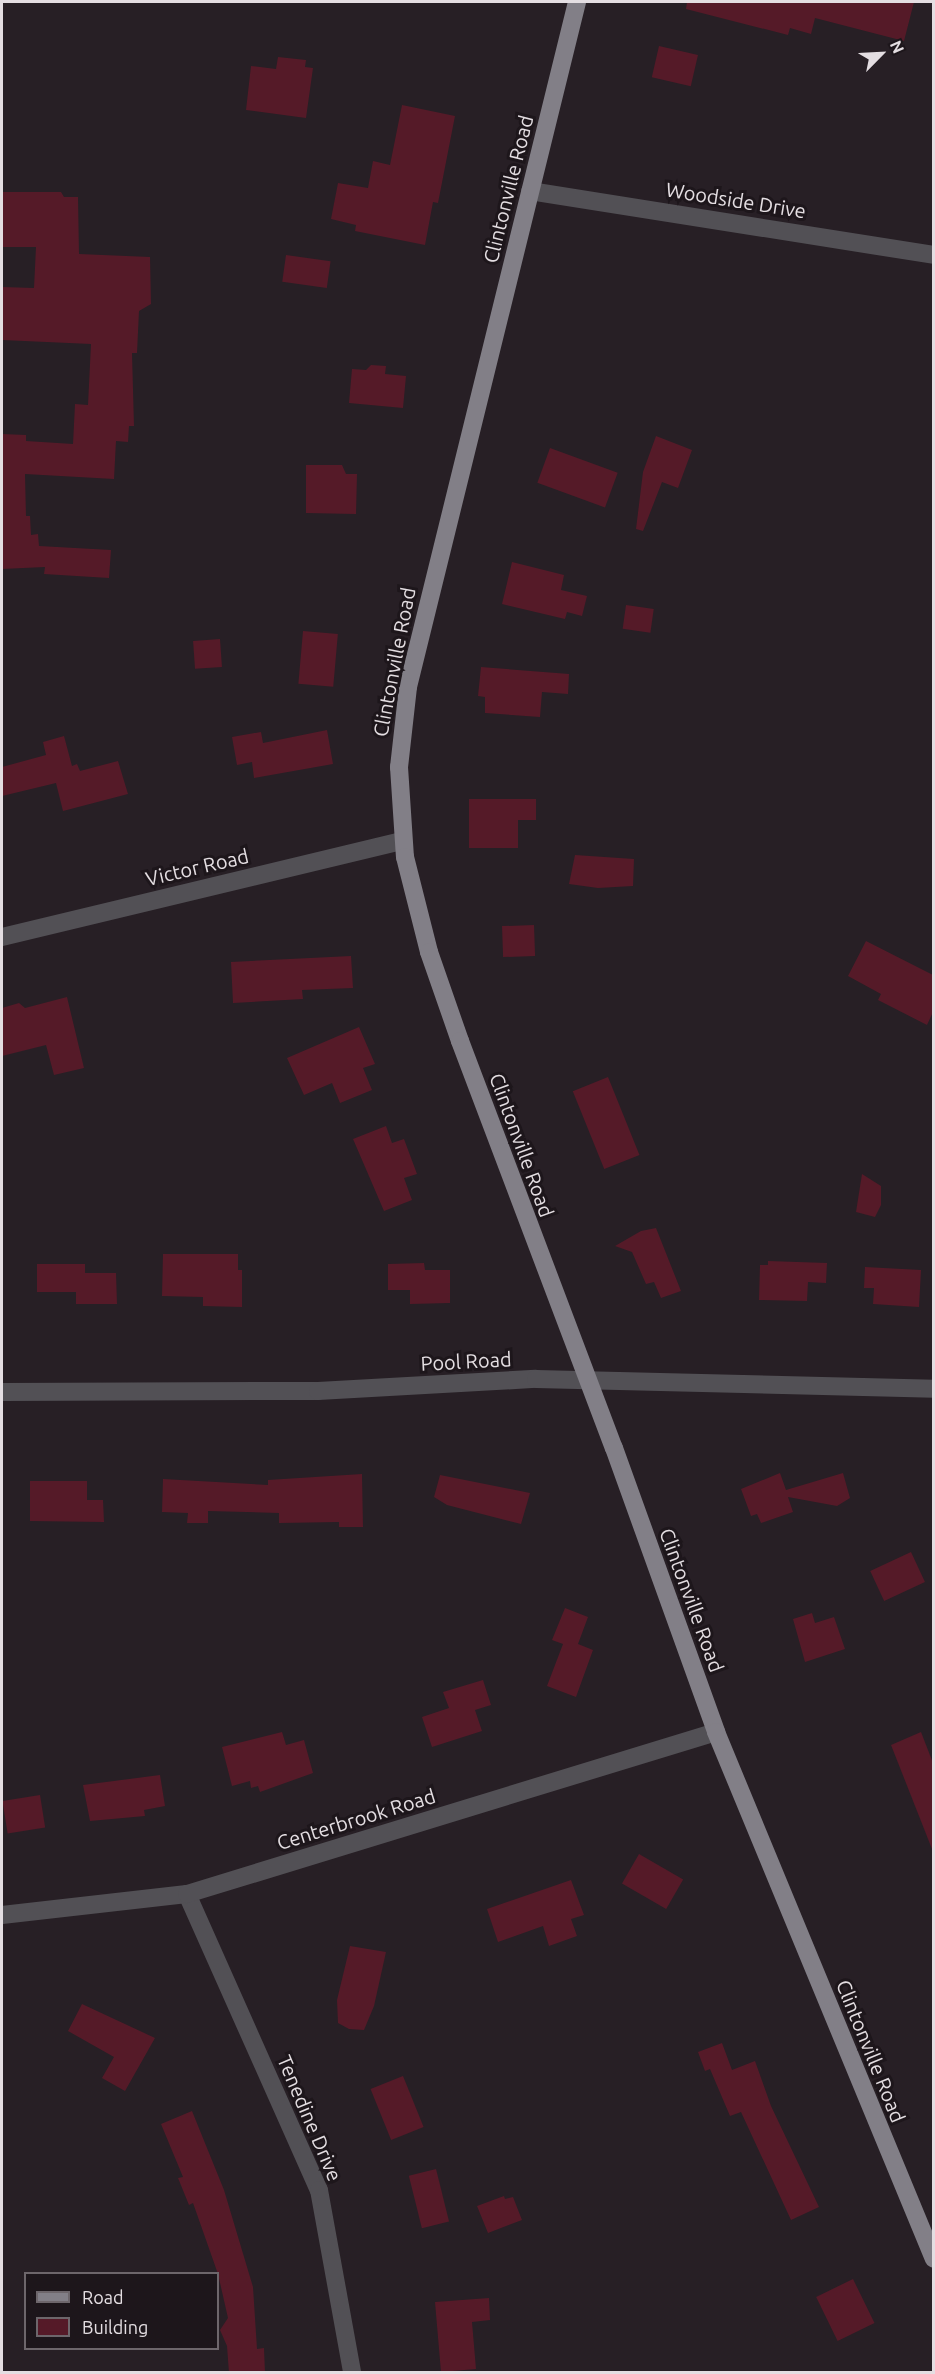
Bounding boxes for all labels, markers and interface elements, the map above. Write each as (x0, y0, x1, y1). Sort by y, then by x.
north arrow (851, 24, 911, 84)
text: N (887, 38, 908, 56)
street label: Clintonville Road (478, 113, 538, 265)
street label: Woodside Drive (664, 177, 808, 223)
street label: Clintonville Road (368, 585, 420, 739)
street label: Victor Road (143, 843, 251, 891)
street label: Clintonville Road (485, 1070, 559, 1220)
street label: Pool Road (420, 1347, 512, 1375)
street label: Clintonville Road (655, 1525, 729, 1675)
street label: Centerbrook Road (274, 1783, 438, 1855)
street label: Clintonville Road (831, 1976, 911, 2126)
street label: Tenedine Drive (273, 2051, 347, 2185)
legend (24, 2272, 219, 2350)
text: Road (82, 2287, 124, 2307)
text: Building (82, 2317, 148, 2337)

